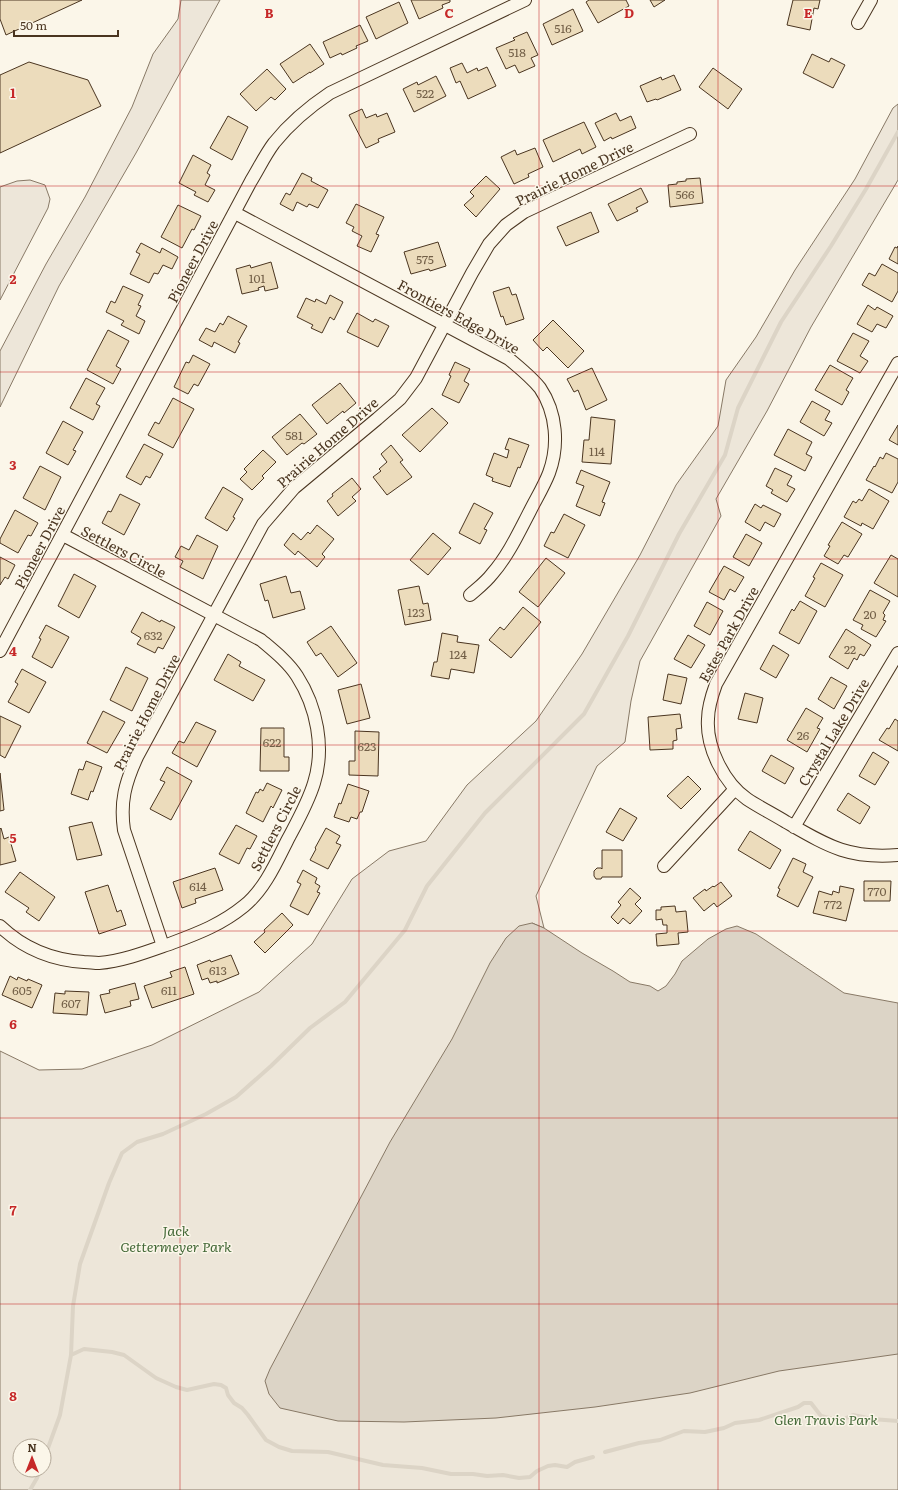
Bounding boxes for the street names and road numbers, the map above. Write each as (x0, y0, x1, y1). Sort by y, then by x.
street label: Prairie Home Drive (512, 136, 636, 210)
street label: Pioneer Drive (162, 216, 222, 306)
street label: Frontiers Edge Drive (394, 274, 524, 358)
street label: Prairie Home Drive (272, 392, 382, 492)
street label: Pioneer Drive (9, 502, 69, 592)
street label: Settlers Circle (78, 520, 170, 582)
street label: Estes Park Drive (693, 582, 763, 686)
street label: Prairie Home Drive (108, 650, 184, 774)
street label: Crystal Lake Drive (793, 674, 873, 790)
street label: Settlers Circle (245, 782, 305, 874)

